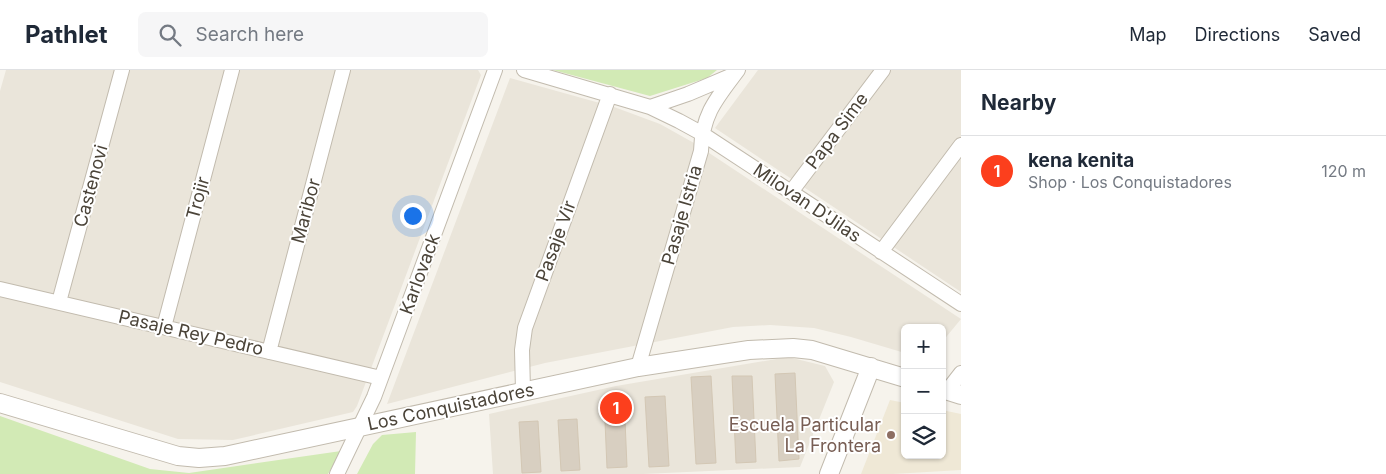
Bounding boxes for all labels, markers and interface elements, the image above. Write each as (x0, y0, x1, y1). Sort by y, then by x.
search box (138, 12, 488, 57)
text: Pathlet (25, 20, 108, 49)
icon: search (156, 21, 184, 49)
text: Search here (196, 23, 304, 46)
text: Map (1129, 24, 1167, 45)
text: Directions (1195, 24, 1280, 45)
text: Saved (1308, 24, 1361, 45)
street label: Papa Sime (801, 88, 872, 173)
text: Nearby (981, 90, 1056, 115)
street label: Castenovi (69, 142, 112, 229)
text: kena kenita (1028, 149, 1134, 172)
street label: Milovan D'Jilas (749, 159, 865, 246)
text: 1 (994, 161, 1000, 181)
text: 120 m (1321, 161, 1366, 181)
street label: Pasaje Istria (657, 163, 706, 267)
text: Shop · Los Conquistadores (1028, 172, 1232, 192)
street label: Trojir (182, 174, 213, 222)
street label: Maribor (287, 176, 324, 246)
street label: Pasaje Vir (531, 197, 580, 284)
your location (400, 203, 426, 229)
street label: Karlovack (395, 230, 444, 317)
street label: Pasaje Rey Pedro (117, 306, 266, 359)
map controls (901, 324, 946, 459)
button: + (901, 324, 946, 369)
button: − (901, 369, 946, 414)
street label: Los Conquistadores (366, 379, 536, 434)
pin: 1 (600, 389, 632, 427)
place label: Escuela Particular La Frontera (729, 414, 881, 456)
button: layers (901, 414, 946, 459)
marker: Escuela Particular La Frontera (885, 429, 897, 441)

